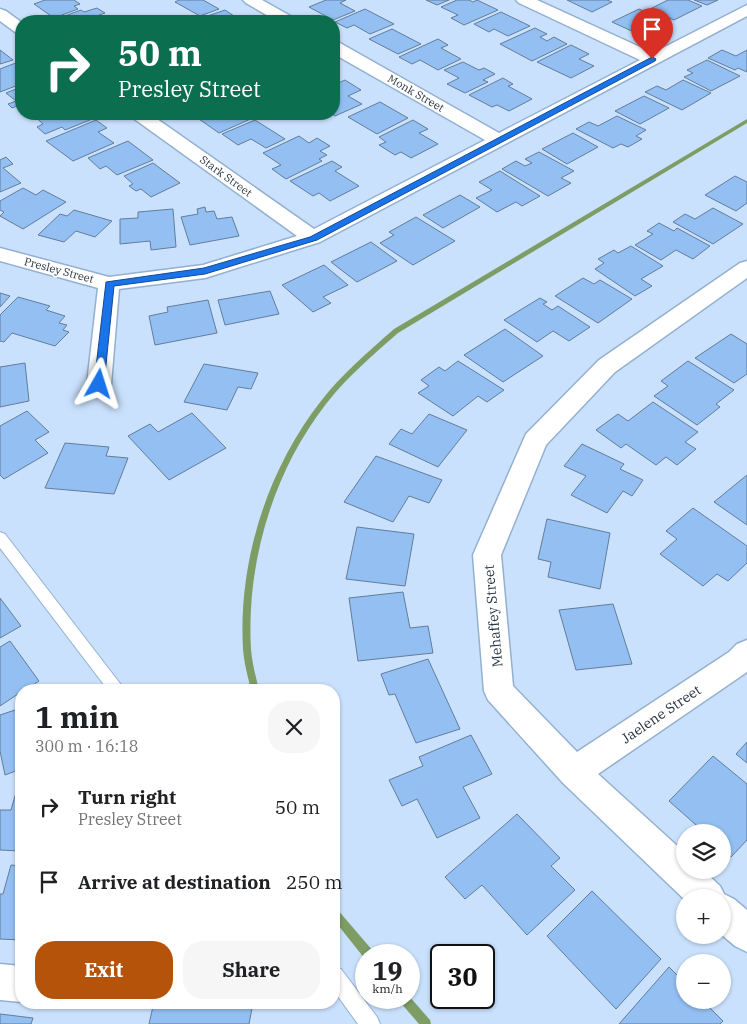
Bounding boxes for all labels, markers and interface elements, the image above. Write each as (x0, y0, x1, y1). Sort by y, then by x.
pin (631, 8, 673, 59)
icon: arrive (638, 15, 666, 43)
text: 50 m (118, 30, 202, 76)
icon: right (35, 35, 100, 100)
street label: Monk Street (385, 71, 447, 115)
text: Presley Street (118, 74, 261, 103)
street label: Stark Street (197, 152, 255, 200)
street label: Presley Street (23, 254, 95, 286)
position arrow (72, 357, 124, 409)
street label: Mehaffey Street (480, 564, 506, 668)
street label: Jaelene Street (618, 681, 704, 747)
text: 1 min (35, 697, 119, 736)
button: close (268, 701, 320, 753)
text: 300 m · 16:18 (35, 736, 138, 756)
text: Turn right (78, 785, 176, 809)
icon: right (35, 793, 63, 821)
text: 50 m (275, 795, 320, 819)
text: Presley Street (78, 809, 182, 829)
map controls (676, 824, 731, 1009)
button: layers (676, 824, 731, 879)
icon: arrive (35, 868, 63, 896)
text: Arrive at destination (78, 870, 271, 894)
text: 250 m (286, 870, 343, 894)
button: + (676, 889, 731, 944)
button: Exit (35, 941, 173, 999)
button: Share (183, 941, 320, 999)
speed limit sign: 30 (430, 944, 495, 1009)
text: 19 (372, 954, 403, 987)
button: − (676, 954, 731, 1009)
text: km/h (372, 981, 403, 996)

